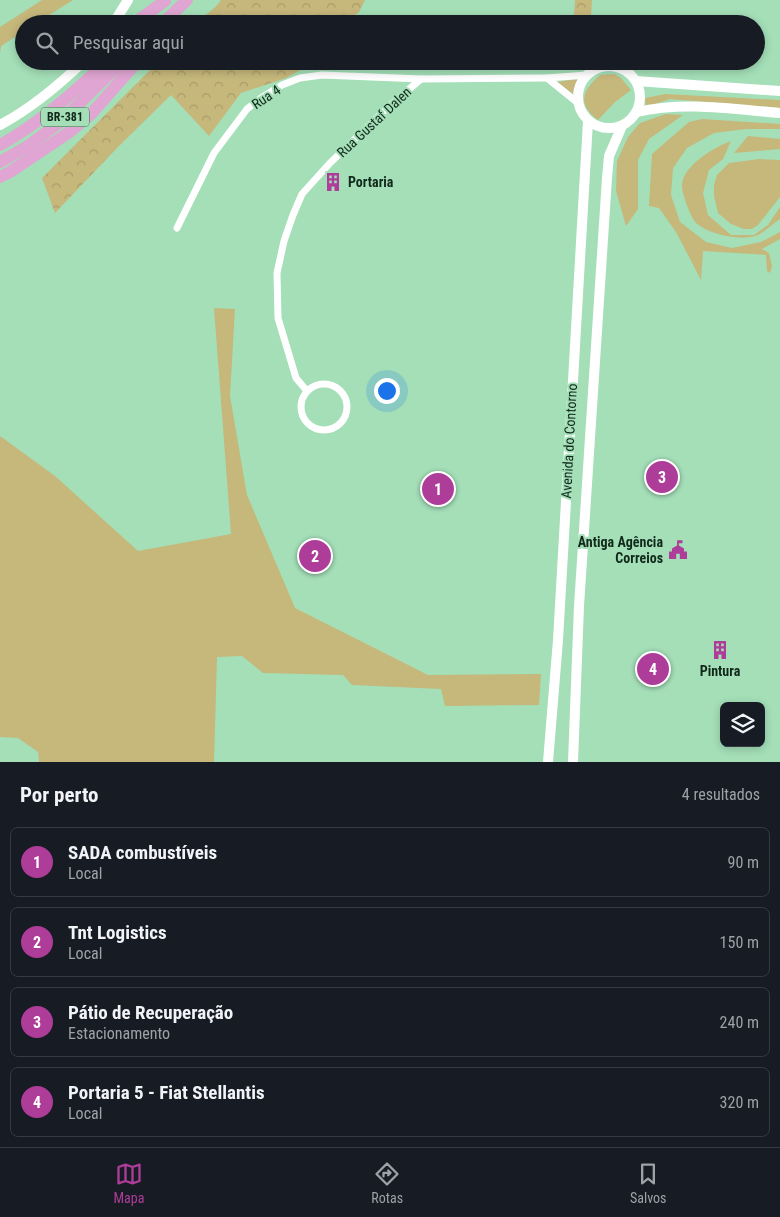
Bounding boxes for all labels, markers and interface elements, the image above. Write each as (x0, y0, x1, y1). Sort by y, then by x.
search box (15, 15, 765, 70)
icon: search (33, 29, 61, 57)
text: Pesquisar aqui (73, 31, 184, 54)
street label: Rua 4 (249, 82, 283, 112)
street label: Rua Gustaf Dalen (334, 84, 414, 160)
road number: BR-381 (41, 108, 89, 126)
building icon: Portaria (322, 171, 344, 193)
place label: Portaria (348, 174, 394, 190)
your location (374, 378, 400, 404)
street label: Avenida do Contorno (558, 383, 580, 499)
pin: 3 (646, 458, 678, 496)
pin: 1 (422, 470, 454, 508)
place label: Antiga Agência Correios (578, 534, 663, 566)
pin: 2 (299, 537, 331, 575)
public building icon: Antiga Agência Correios (667, 539, 689, 561)
building icon: Pintura (709, 639, 731, 661)
pin: 4 (637, 650, 669, 688)
place label: Pintura (700, 663, 741, 679)
map controls (720, 702, 765, 747)
button: layers (720, 702, 765, 747)
text: Por perto (20, 783, 99, 807)
text: 4 resultados (682, 785, 760, 804)
text: SADA combustíveis (68, 841, 217, 864)
text: 1 (33, 853, 41, 872)
text: 90 m (727, 853, 759, 872)
text: Local (68, 864, 102, 883)
text: Tnt Logistics (68, 921, 167, 944)
text: 2 (33, 933, 41, 952)
text: 150 m (720, 933, 759, 952)
text: Local (68, 944, 102, 963)
text: Pátio de Recuperação (68, 1001, 233, 1024)
text: 3 (33, 1013, 41, 1032)
text: 240 m (720, 1013, 759, 1032)
text: Estacionamento (68, 1024, 170, 1043)
text: Portaria 5 - Fiat Stellantis (68, 1081, 265, 1104)
text: 4 (33, 1093, 41, 1112)
text: 320 m (720, 1093, 759, 1112)
text: Local (68, 1104, 102, 1123)
tab: Mapa (113, 1160, 144, 1206)
tab: Rotas (371, 1160, 403, 1206)
tab: Salvos (630, 1160, 667, 1206)

